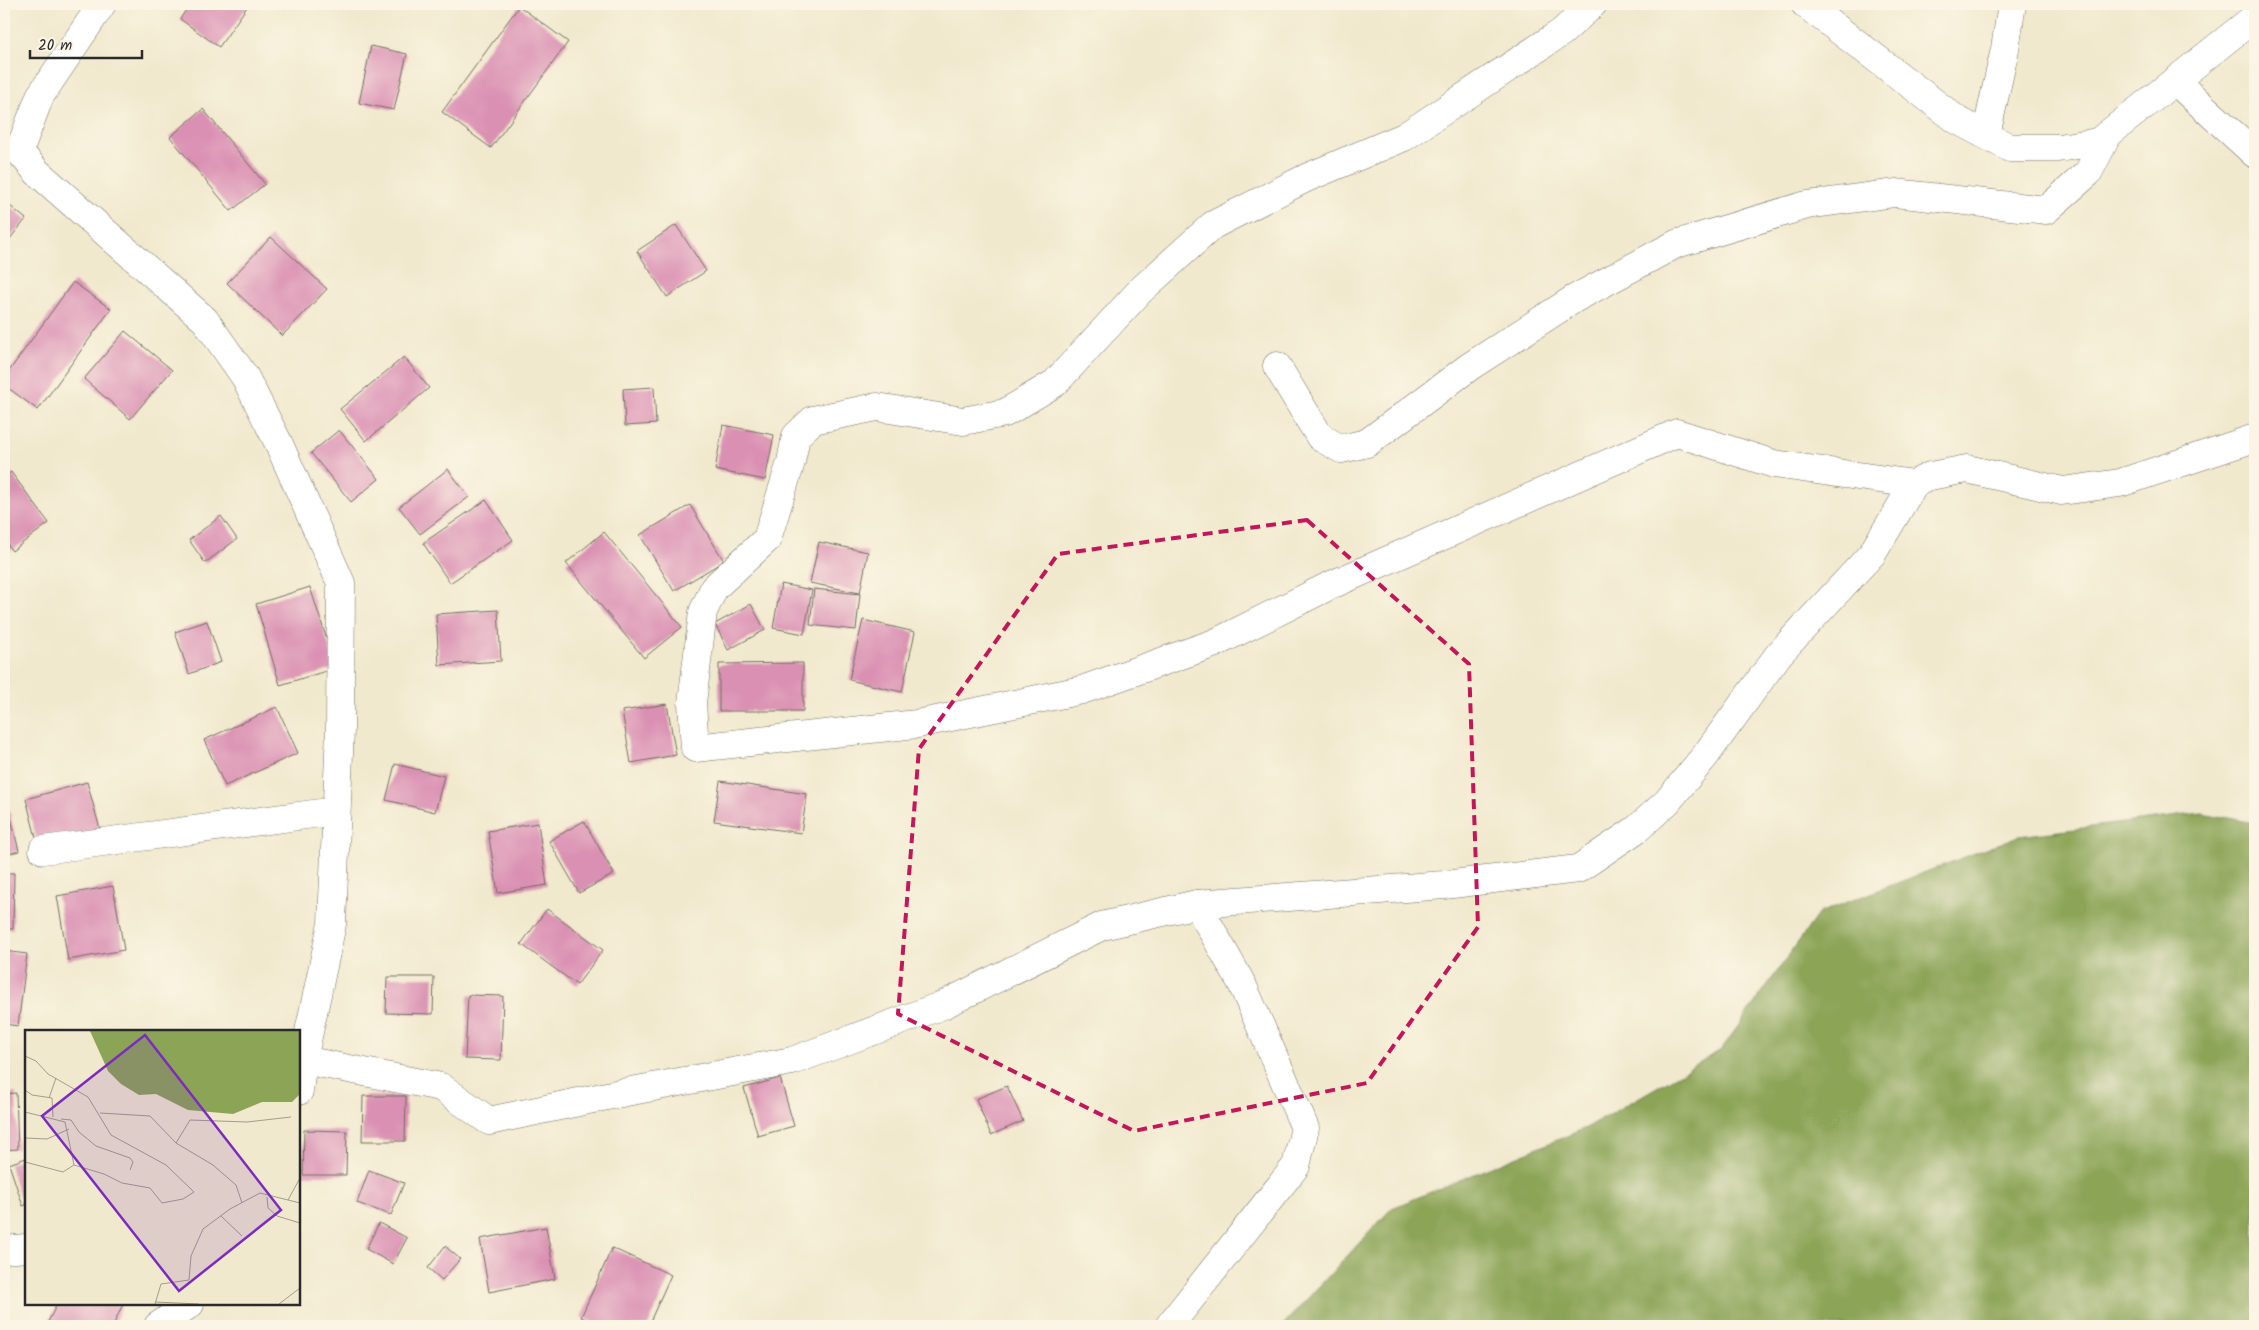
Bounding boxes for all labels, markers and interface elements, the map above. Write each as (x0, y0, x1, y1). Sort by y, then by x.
scale bar (30, 28, 142, 60)
text: 20 m (38, 34, 72, 58)
inset map (25, 1030, 300, 1305)

